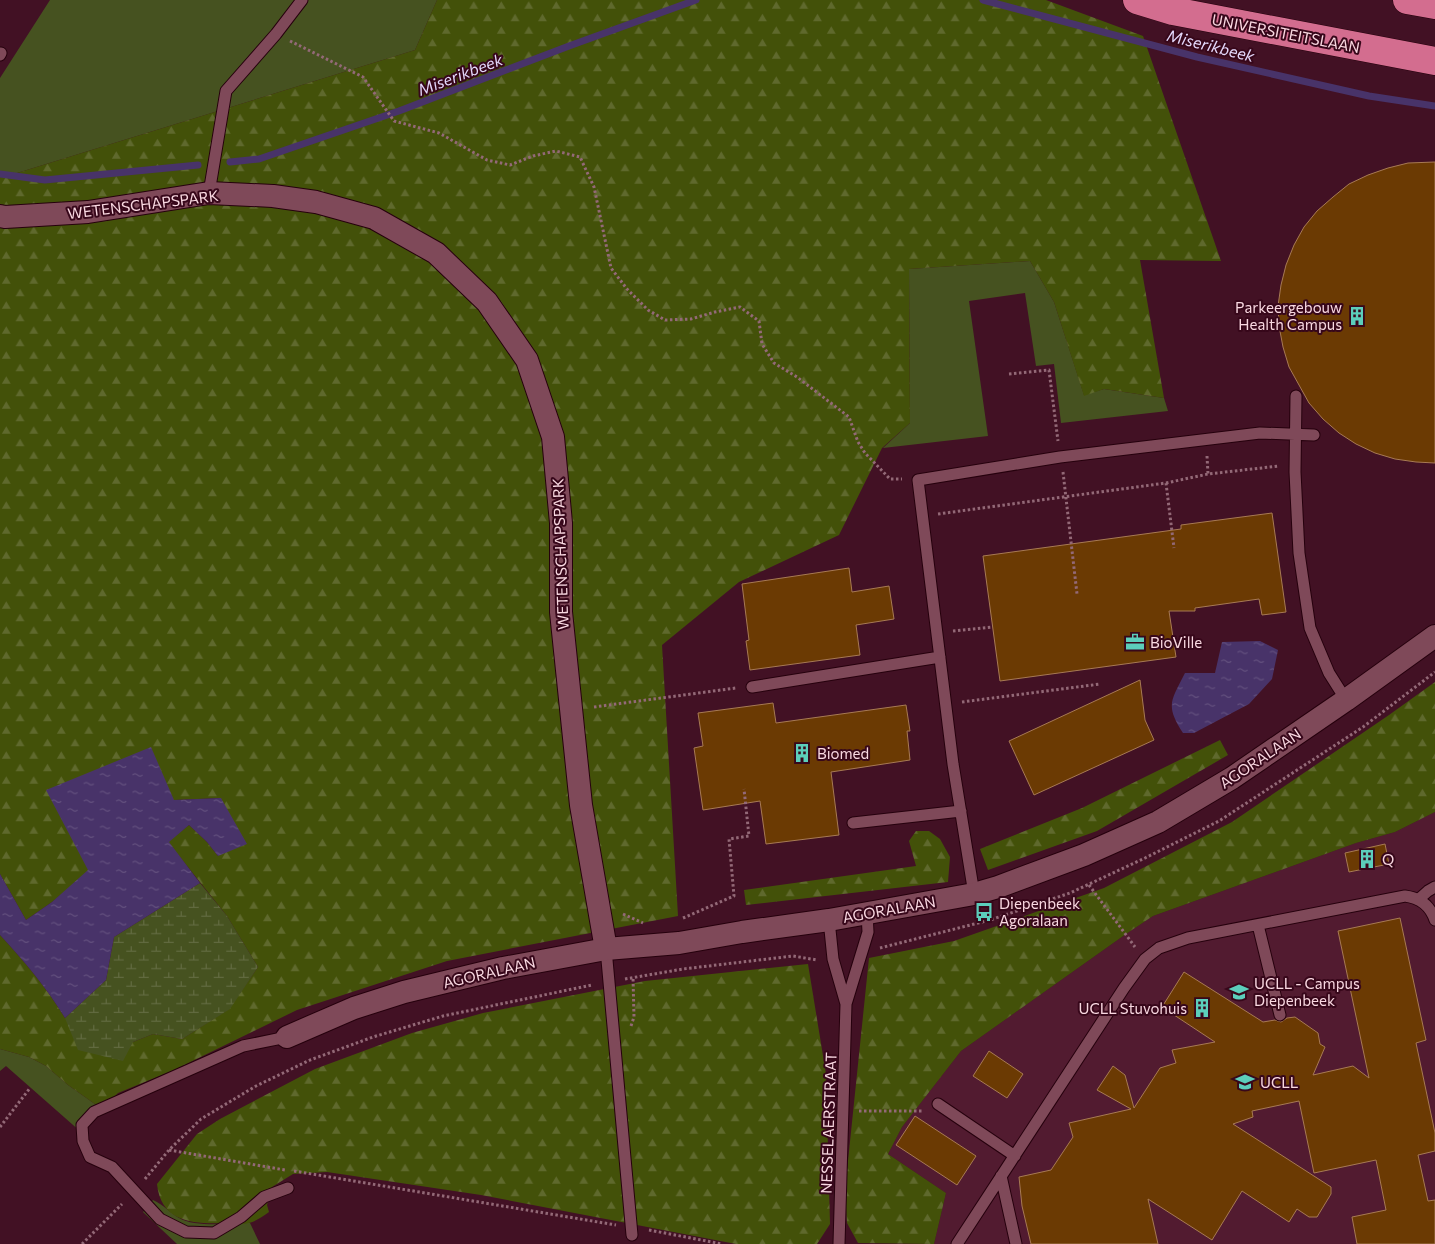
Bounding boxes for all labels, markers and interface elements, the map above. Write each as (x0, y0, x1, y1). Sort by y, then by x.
street label: UNIVERSITEITSLAAN (1210, 10, 1362, 56)
water label: Miserikbeek (1165, 25, 1257, 65)
water label: Miserikbeek (415, 49, 505, 99)
street label: WETENSCHAPSPARK (66, 186, 220, 222)
place label: Parkeergebouw Health Campus (1235, 298, 1342, 333)
building icon: Parkeergebouw Health Campus (1346, 305, 1368, 327)
street label: WETENSCHAPSPARK (548, 478, 572, 630)
office icon: BioVille (1124, 631, 1146, 653)
place label: BioVille (1150, 633, 1202, 651)
street label: AGORALAAN (1216, 724, 1304, 792)
building icon: Biomed (791, 742, 813, 764)
place label: Biomed (817, 744, 869, 762)
building icon: Q (1356, 848, 1378, 870)
place label: Q (1382, 850, 1394, 868)
street label: AGORALAAN (841, 892, 937, 926)
place label: Diepenbeek Agoralaan (999, 894, 1080, 929)
bus stop icon: Diepenbeek Agoralaan (973, 901, 995, 923)
street label: AGORALAAN (441, 953, 537, 991)
place label: UCLL - Campus Diepenbeek (1254, 974, 1360, 1009)
school or university icon: UCLL - Campus Diepenbeek (1228, 981, 1250, 1003)
building icon: UCLL Stuvohuis (1191, 997, 1213, 1019)
place label: UCLL Stuvohuis (1079, 999, 1187, 1017)
street label: NESSELAERSTRAAT (817, 1051, 839, 1194)
school or university icon: UCLL (1234, 1071, 1256, 1093)
place label: UCLL (1260, 1073, 1299, 1091)

